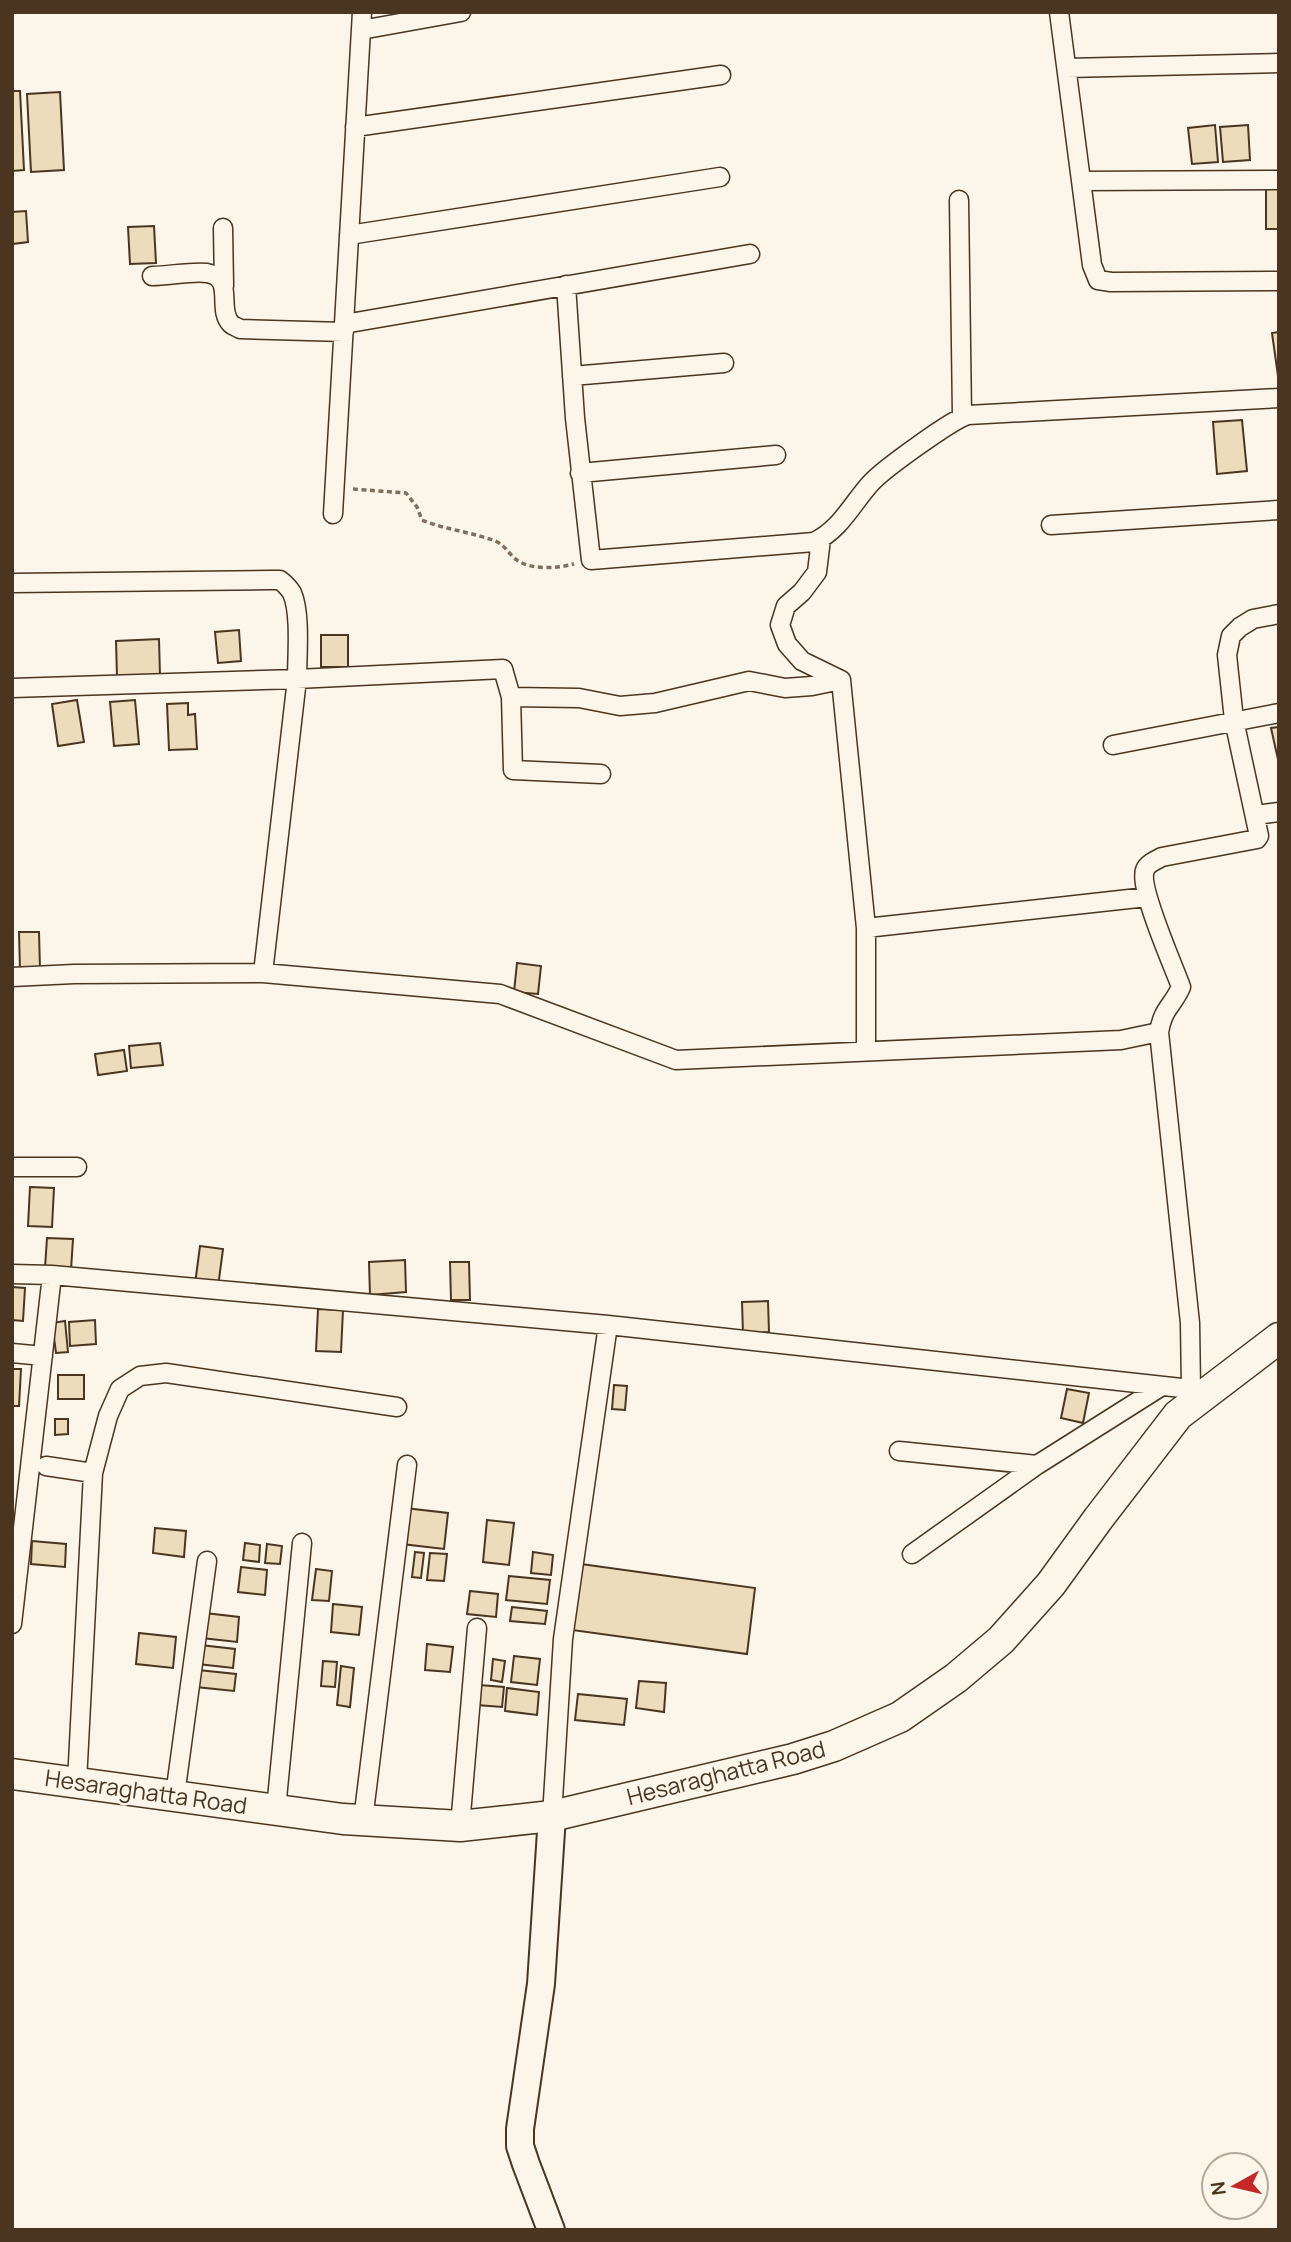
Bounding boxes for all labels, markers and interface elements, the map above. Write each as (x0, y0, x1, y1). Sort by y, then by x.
street label: Hesaraghatta Road (623, 1732, 828, 1812)
street label: Hesaraghatta Road (43, 1761, 249, 1821)
north arrow (1200, 2151, 1270, 2221)
text: N (1204, 2180, 1232, 2197)

